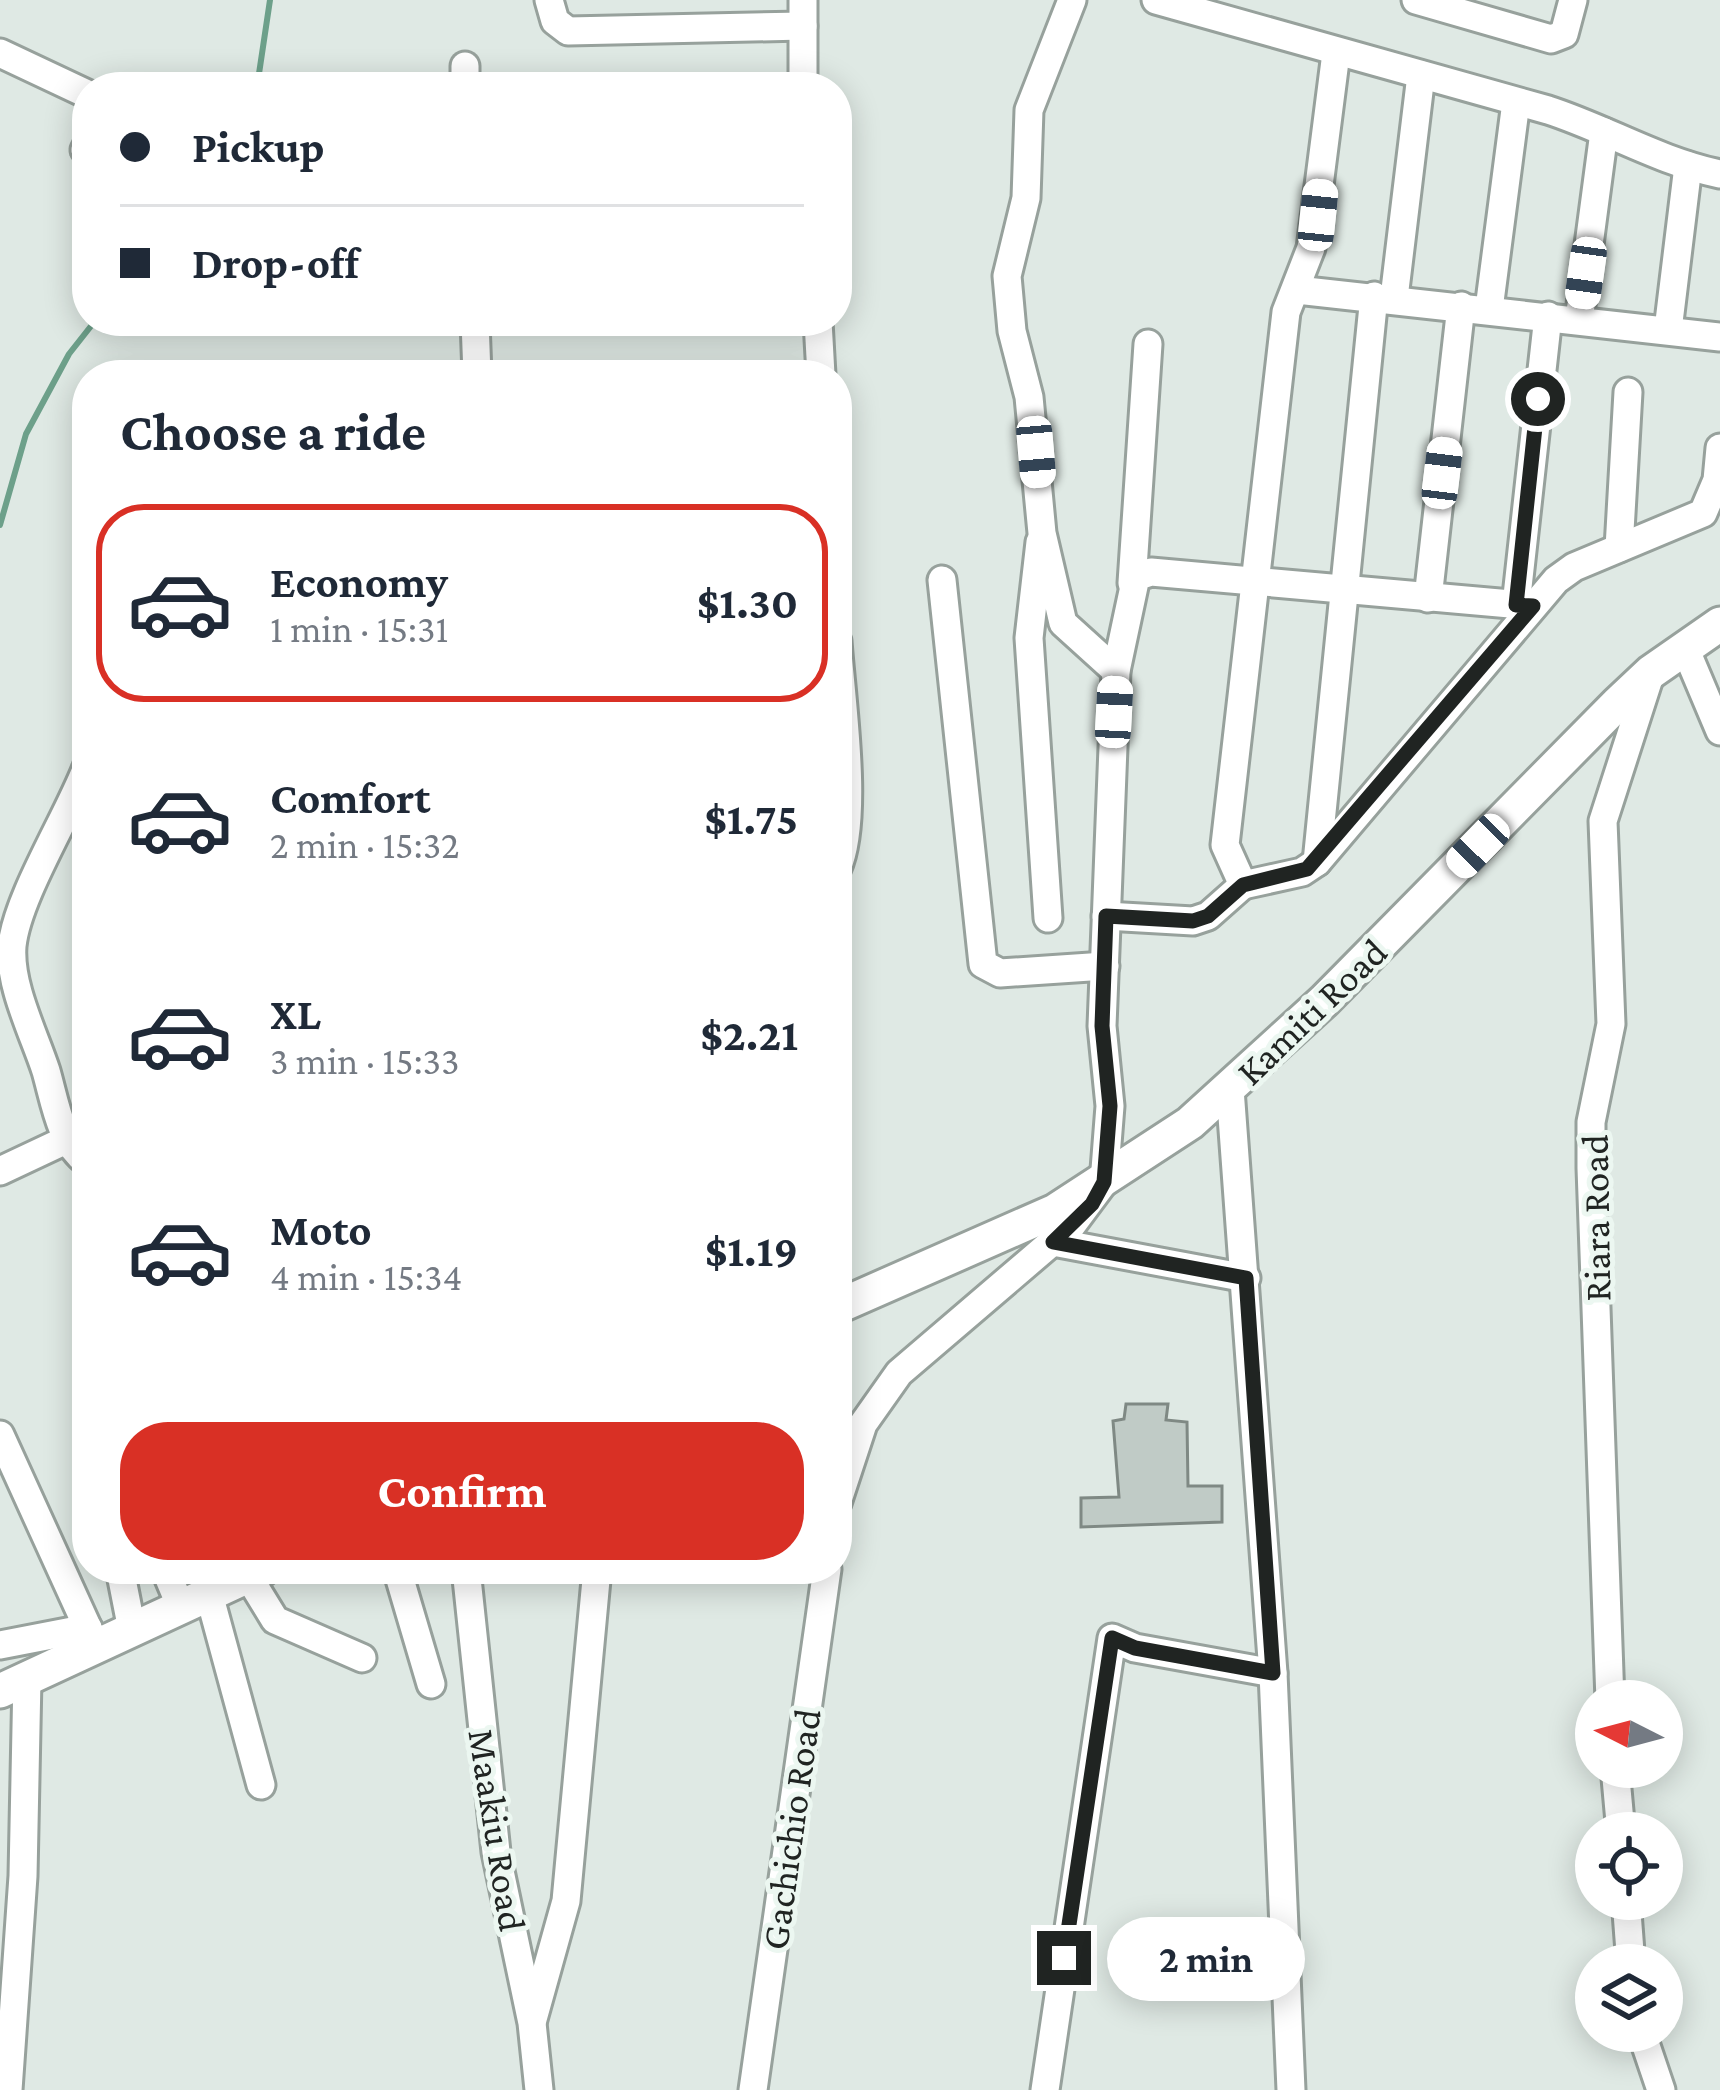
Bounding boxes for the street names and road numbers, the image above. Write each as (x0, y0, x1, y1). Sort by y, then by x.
street label: Kamiti Road (1228, 930, 1395, 1093)
street label: Riara Road (1573, 1134, 1618, 1302)
street label: Gachichio Road (752, 1706, 829, 1952)
street label: Maakiu Road (460, 1726, 535, 1934)

